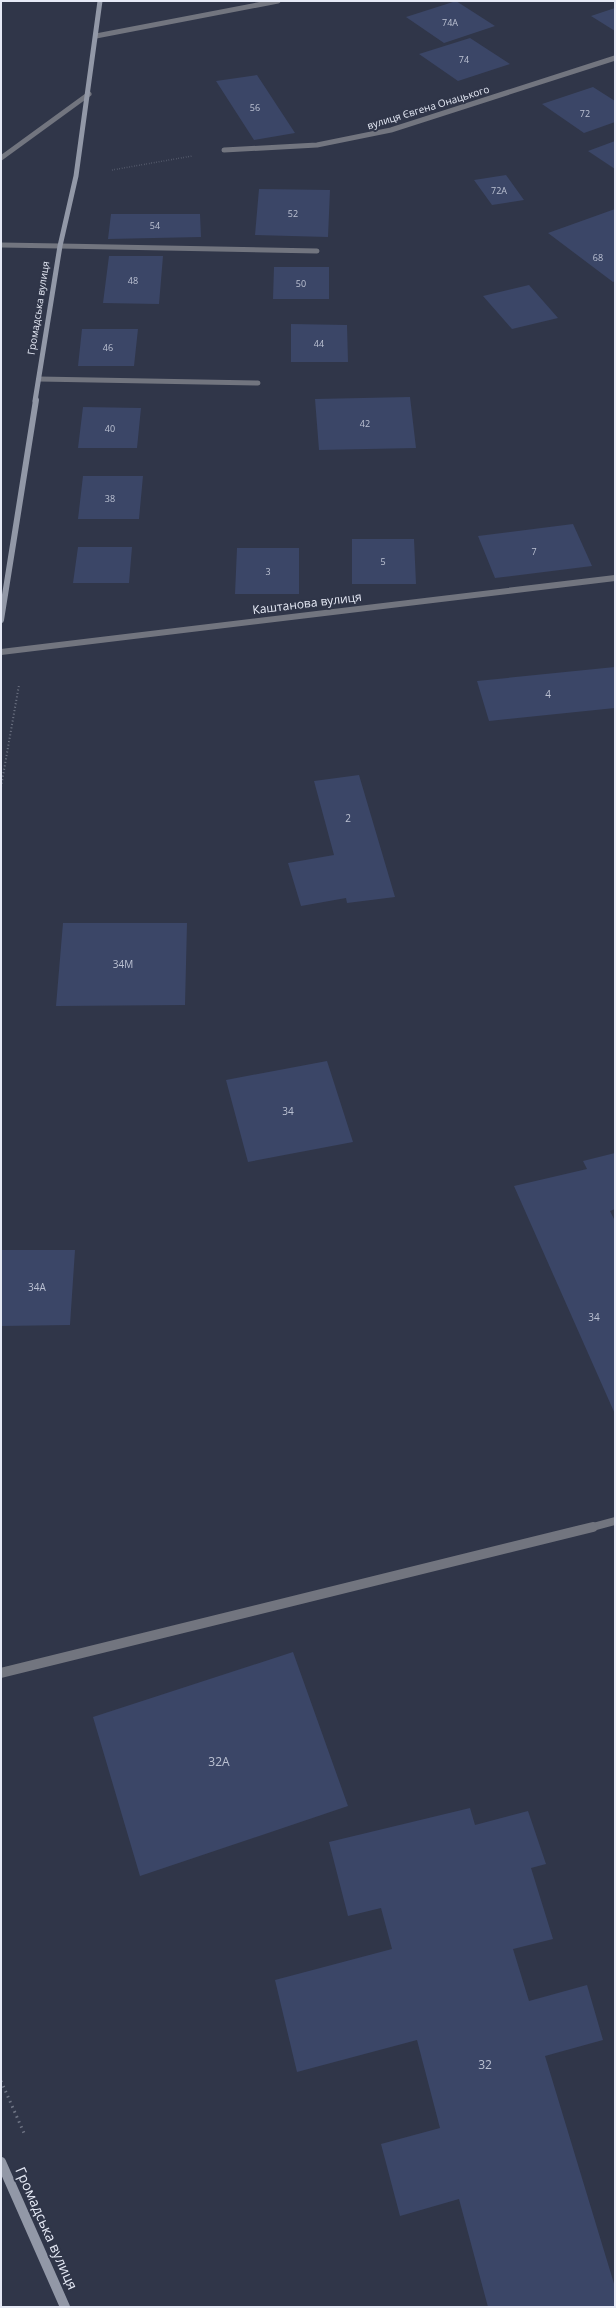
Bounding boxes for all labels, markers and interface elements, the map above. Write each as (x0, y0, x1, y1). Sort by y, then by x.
house number: 74А (442, 16, 458, 29)
house number: 74 (459, 53, 469, 66)
street label: вулиця Євгена Онацького (365, 82, 491, 132)
house number: 56 (250, 101, 260, 114)
house number: 72 (580, 107, 590, 120)
house number: 72А (491, 184, 507, 197)
house number: 52 (288, 207, 298, 220)
house number: 54 (150, 219, 160, 232)
house number: 68 (593, 251, 603, 264)
street label: Громадська вулиця (24, 260, 52, 356)
house number: 48 (128, 274, 138, 287)
house number: 50 (296, 277, 306, 290)
house number: 44 (314, 337, 324, 350)
house number: 46 (103, 341, 113, 354)
house number: 42 (360, 417, 370, 430)
house number: 40 (105, 422, 115, 435)
house number: 38 (105, 492, 115, 505)
house number: 7 (531, 545, 537, 558)
house number: 5 (380, 555, 386, 568)
house number: 3 (265, 565, 271, 578)
street label: Каштанова вулиця (251, 588, 363, 618)
house number: 4 (545, 687, 551, 701)
house number: 2 (345, 811, 351, 825)
house number: 34М (113, 957, 133, 971)
house number: 34 (282, 1104, 294, 1118)
house number: 34А (28, 1280, 47, 1294)
house number: 34 (588, 1310, 600, 1324)
house number: 32А (208, 1753, 230, 1770)
house number: 32 (478, 2056, 492, 2073)
street label: Громадська вулиця (11, 2164, 83, 2292)

